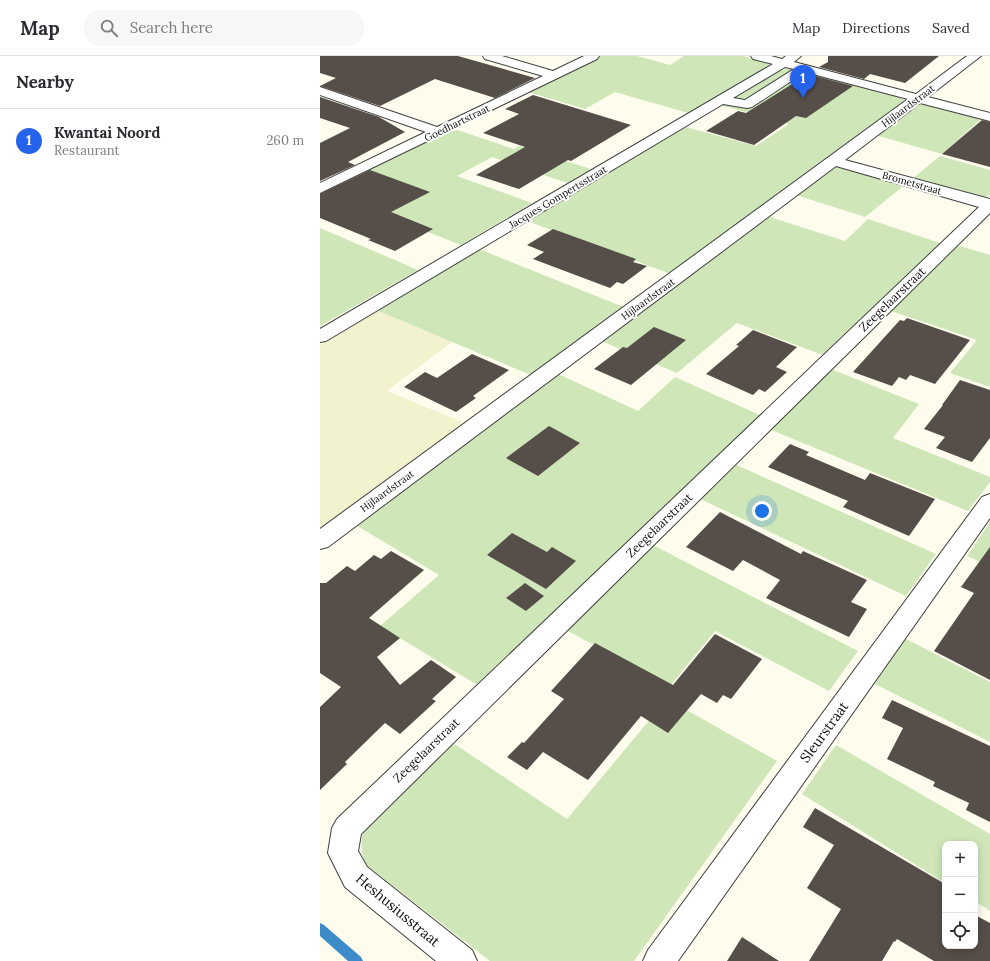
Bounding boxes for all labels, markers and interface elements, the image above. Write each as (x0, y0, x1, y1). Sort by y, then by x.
search box (84, 10, 364, 46)
text: Map (20, 16, 60, 40)
icon: search (98, 17, 120, 39)
text: Search here (130, 18, 213, 37)
text: Map (792, 19, 820, 37)
text: Directions (842, 19, 910, 37)
text: Saved (932, 19, 970, 37)
pin: 1 (790, 65, 816, 98)
text: Nearby (16, 71, 74, 93)
street label: Hijlaardstraat (879, 82, 937, 130)
street label: Goedhartstraat (422, 102, 492, 144)
text: Kwantai Noord (54, 123, 160, 142)
text: 1 (26, 132, 32, 149)
text: 260 m (266, 132, 304, 149)
text: Restaurant (54, 142, 120, 159)
street label: Jacques Gompertsstraat (506, 163, 609, 232)
street label: Brometstraat (881, 168, 943, 198)
street label: Zeegelaarstraat (856, 263, 929, 334)
street label: Hijlaardstraat (619, 275, 678, 323)
street label: Hijlaardstraat (358, 467, 417, 515)
street label: Zeegelaarstraat (623, 489, 696, 560)
your location (752, 501, 772, 521)
street label: Sleurstraat (796, 697, 853, 766)
street label: Zeegelaarstraat (390, 714, 463, 785)
map controls (942, 841, 978, 949)
button: + (942, 841, 978, 877)
street label: Heshusiusstraat (352, 870, 444, 951)
button: − (942, 877, 978, 913)
button: locate (942, 913, 978, 949)

